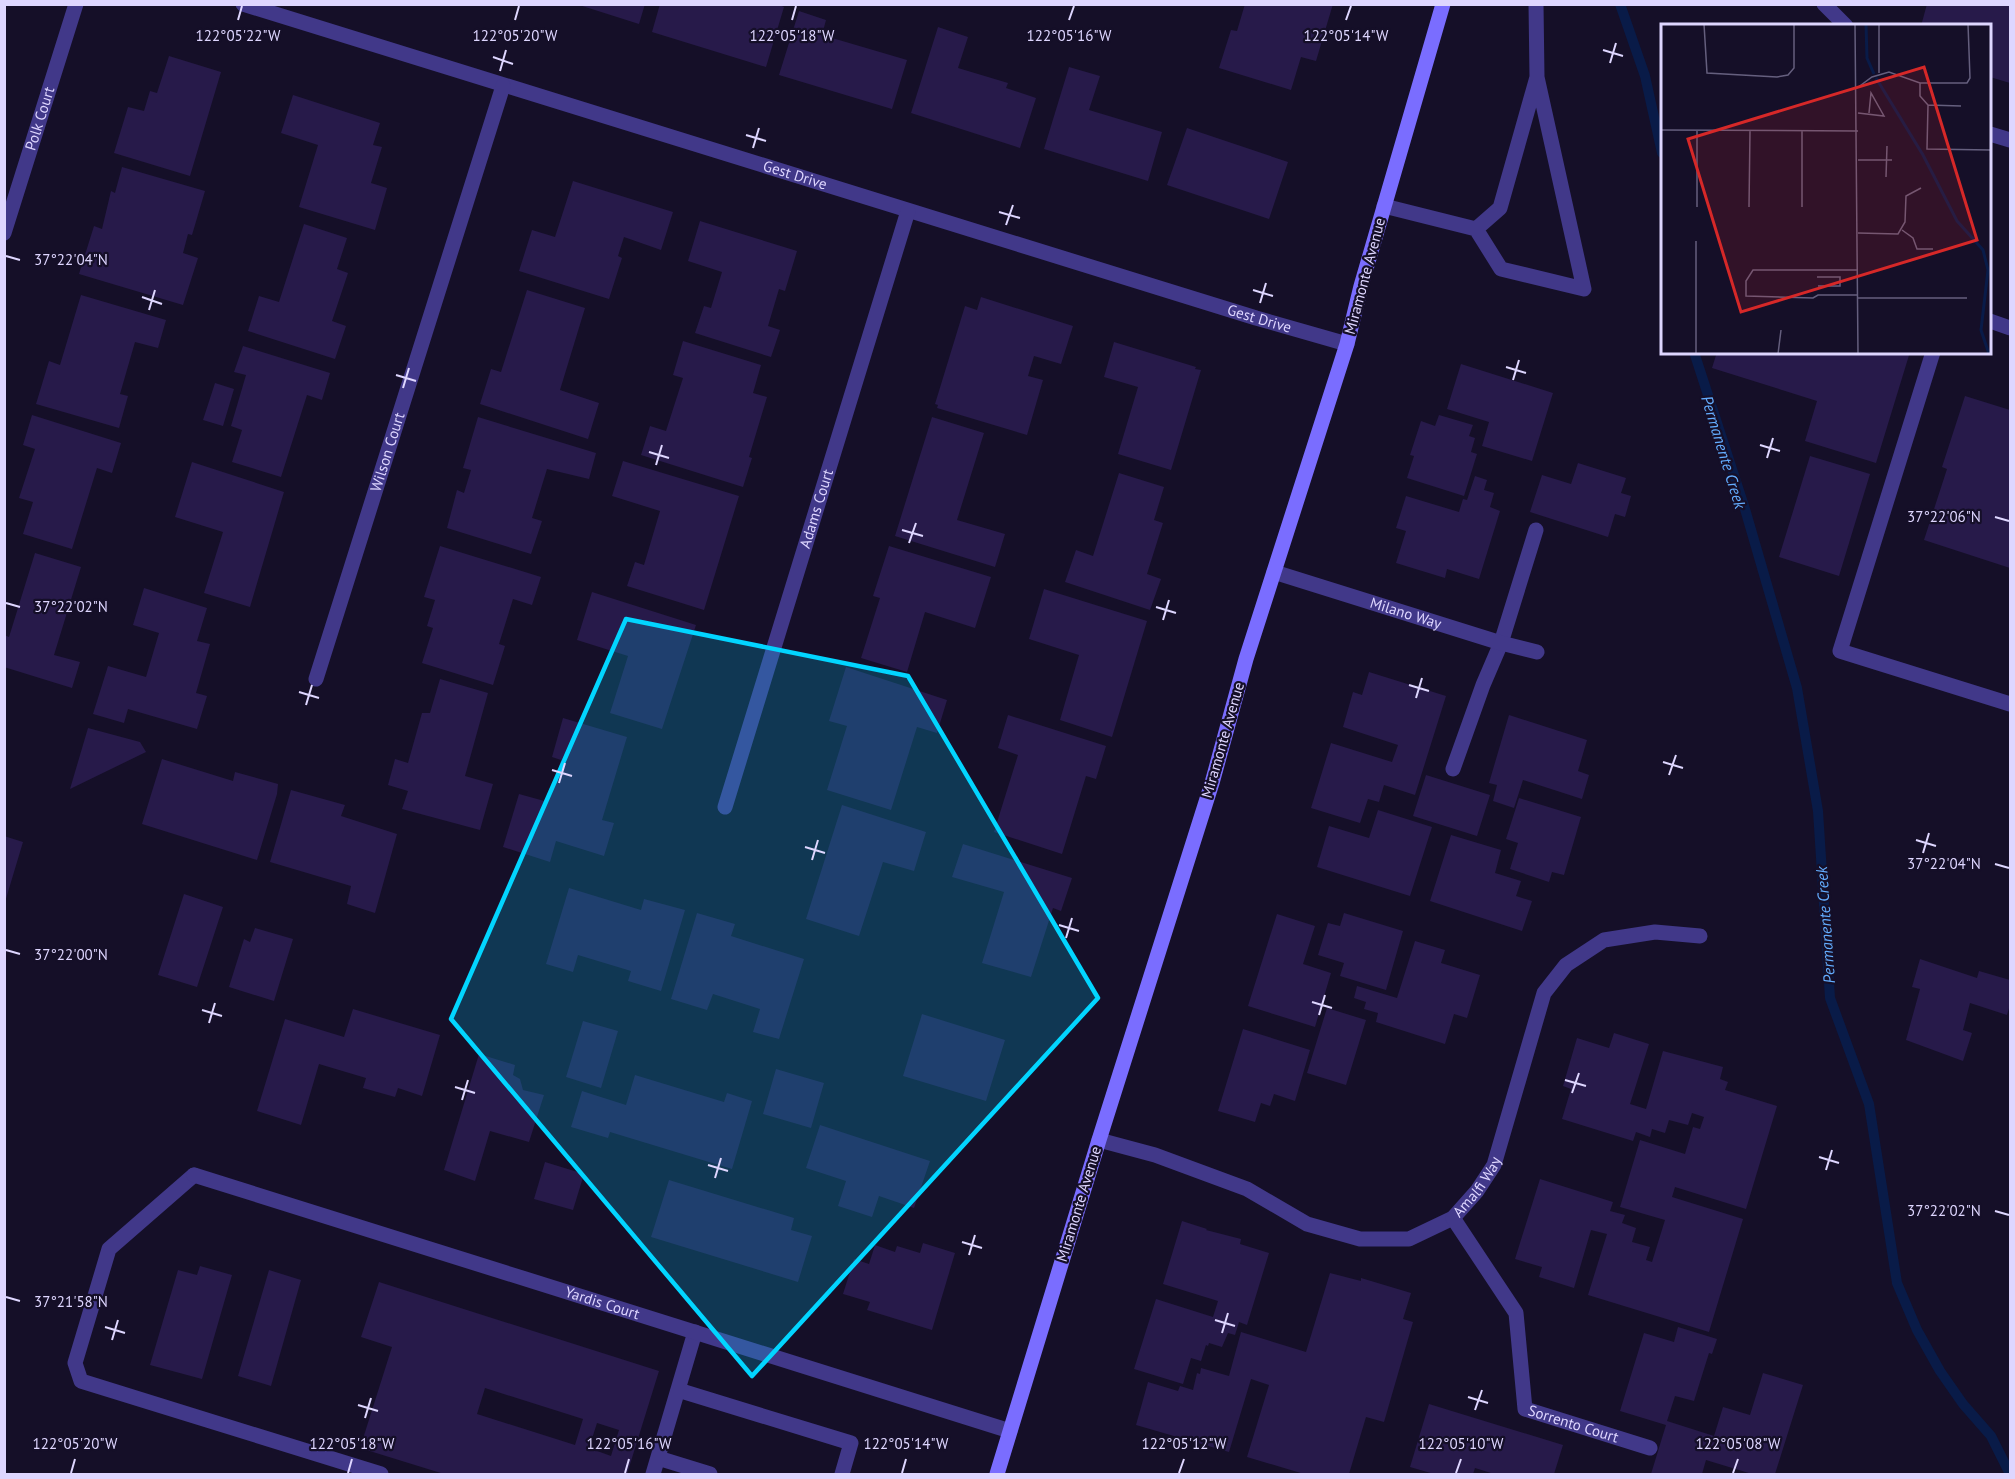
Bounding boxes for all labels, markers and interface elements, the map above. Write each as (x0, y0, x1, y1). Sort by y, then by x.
inset map (1661, 24, 1991, 354)
text: 122°05'22"W (196, 26, 281, 45)
text: 122°05'20"W (473, 26, 558, 45)
text: 122°05'18"W (750, 26, 835, 45)
text: 122°05'16"W (1027, 26, 1112, 45)
text: 122°05'14"W (1304, 26, 1389, 45)
street label: Polk Court (21, 84, 58, 153)
street label: Gest Drive (761, 156, 830, 193)
street label: Miramonte Avenue (1340, 216, 1389, 336)
text: 37°22'04"N (34, 250, 108, 269)
street label: Gest Drive (1225, 300, 1294, 337)
water label: Permanente Creek (1697, 393, 1751, 512)
street label: Wilson Court (366, 410, 409, 494)
street label: Adams Court (795, 467, 837, 550)
text: 37°22'06"N (1907, 507, 1981, 526)
street label: Milano Way (1368, 593, 1444, 633)
text: 37°22'02"N (34, 597, 108, 616)
street label: Miramonte Avenue (1197, 680, 1248, 800)
text: 37°22'04"N (1907, 854, 1981, 873)
water label: Permanente Creek (1811, 865, 1839, 984)
text: 37°22'00"N (34, 945, 108, 964)
street label: Miramonte Avenue (1052, 1144, 1105, 1264)
street label: Amalfi Way (1448, 1155, 1505, 1221)
text: 37°22'02"N (1907, 1201, 1981, 1220)
street label: Yardis Court (563, 1282, 642, 1323)
text: 37°21'58"N (34, 1292, 108, 1311)
street label: Sorrento Court (1526, 1401, 1621, 1447)
text: 122°05'20"W (33, 1434, 118, 1453)
text: 122°05'18"W (310, 1434, 395, 1453)
text: 122°05'16"W (587, 1434, 672, 1453)
text: 122°05'14"W (864, 1434, 949, 1453)
text: 122°05'12"W (1142, 1434, 1227, 1453)
text: 122°05'10"W (1419, 1434, 1504, 1453)
text: 122°05'08"W (1696, 1434, 1781, 1453)

